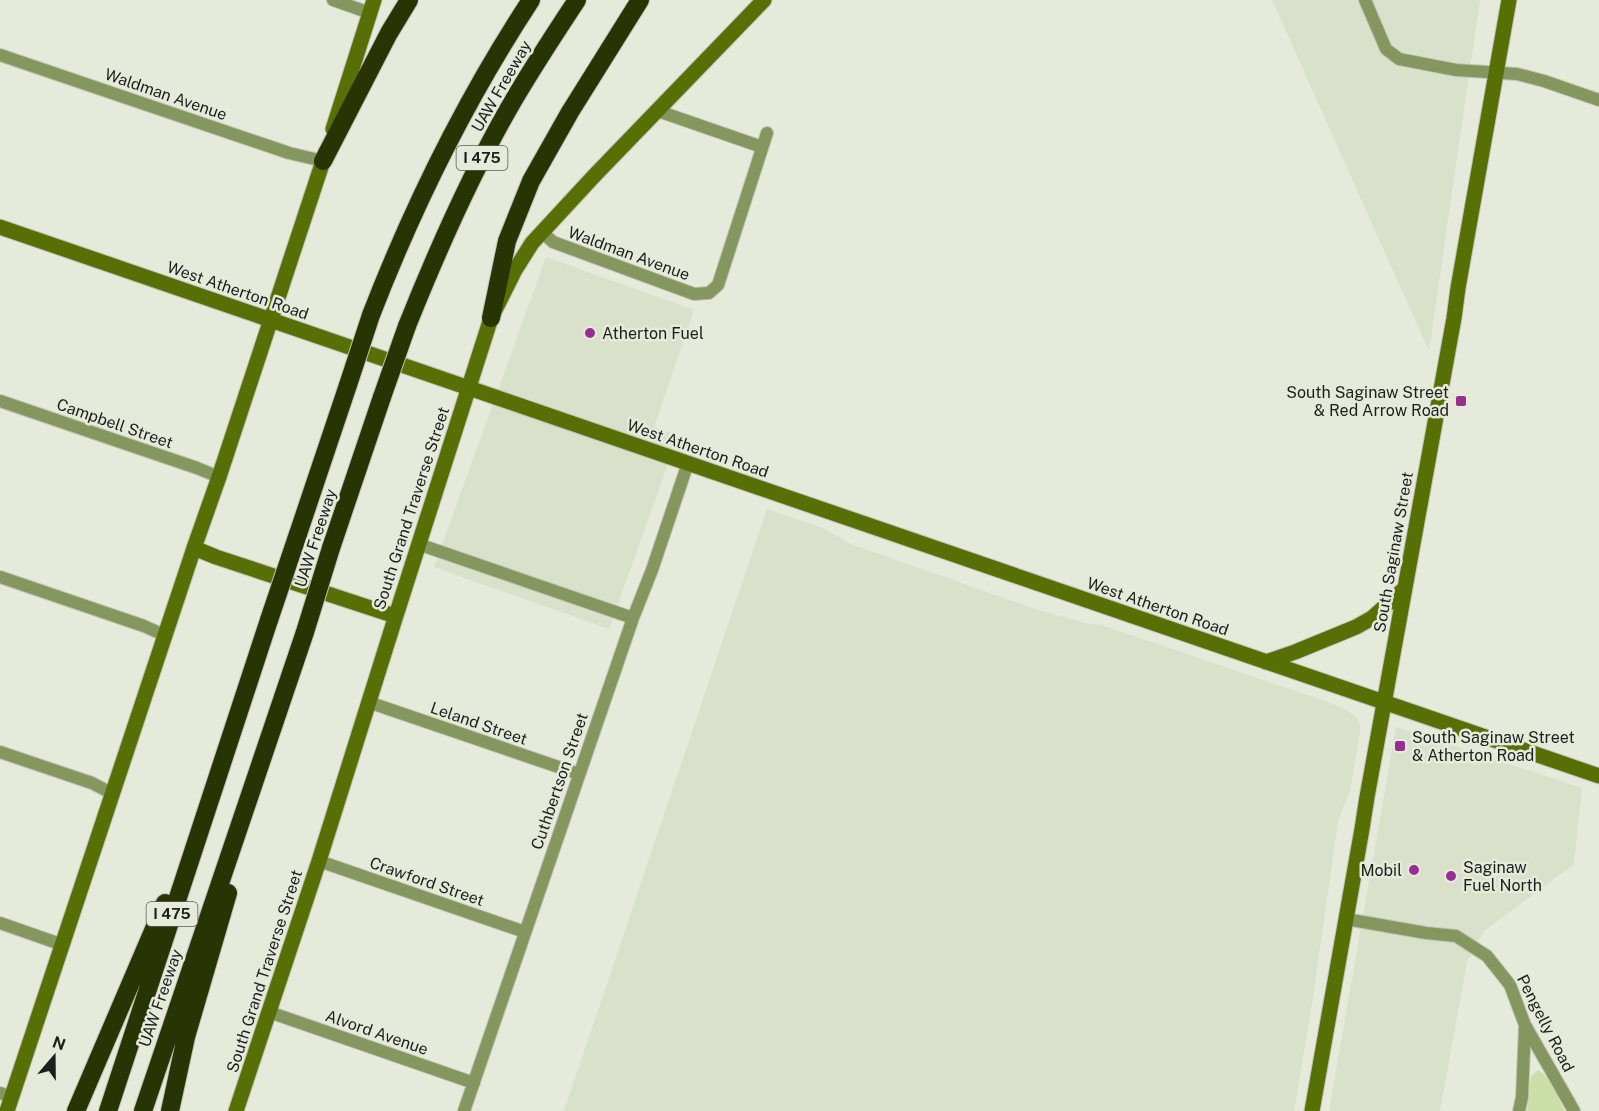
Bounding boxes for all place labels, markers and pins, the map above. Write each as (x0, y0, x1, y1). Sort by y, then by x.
place label: Atherton Fuel (602, 324, 704, 343)
marker: Atherton Fuel (583, 326, 597, 340)
place label: South Saginaw Street & Red Arrow Road (1286, 383, 1449, 420)
marker: South Saginaw Street & Red Arrow Road (1454, 394, 1468, 408)
place label: South Saginaw Street & Atherton Road (1412, 728, 1575, 765)
marker: South Saginaw Street & Atherton Road (1393, 739, 1407, 753)
place label: Saginaw Fuel North (1463, 858, 1542, 895)
place label: Mobil (1360, 861, 1402, 880)
marker: Mobil (1407, 863, 1421, 877)
marker: Saginaw Fuel North (1444, 869, 1458, 883)

